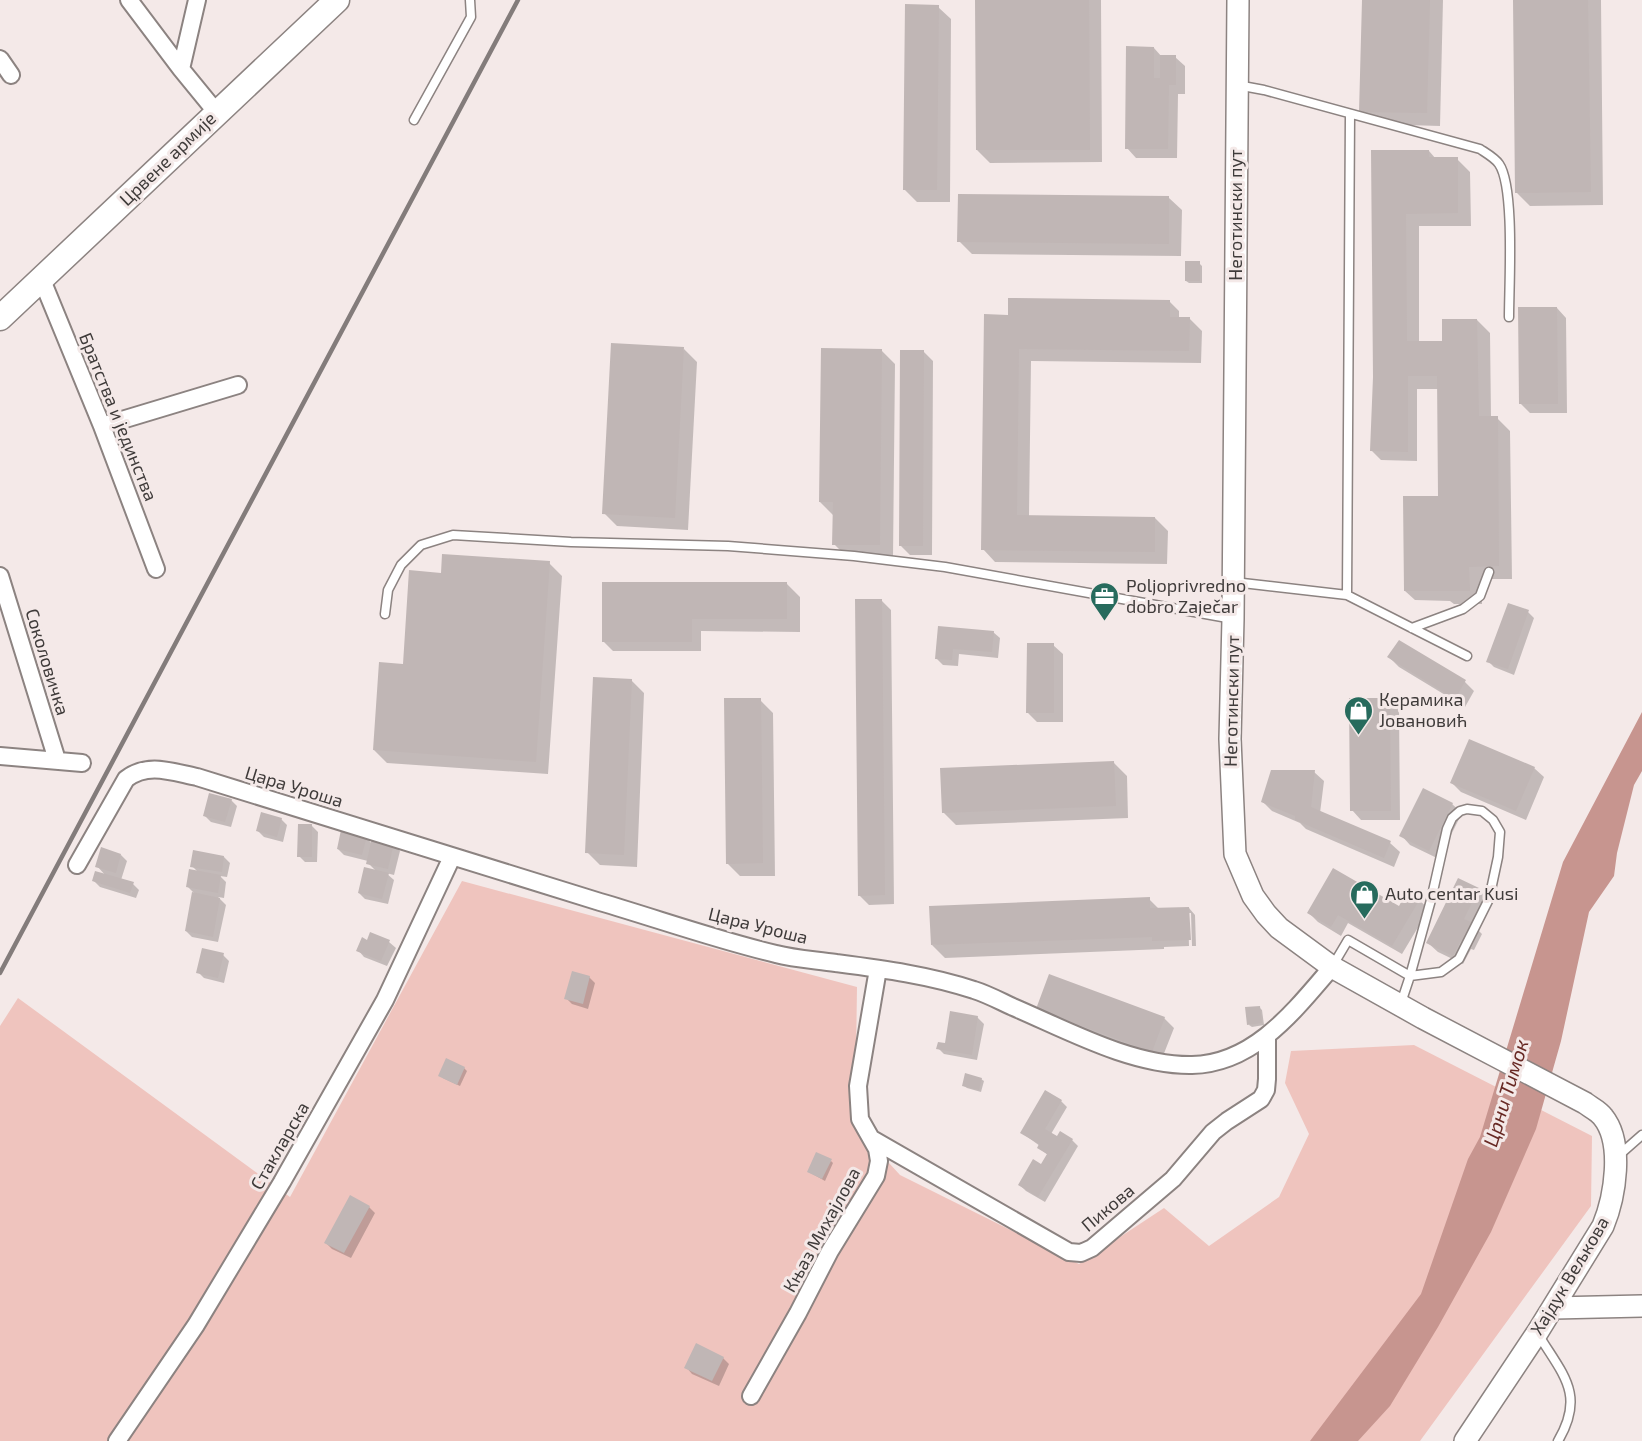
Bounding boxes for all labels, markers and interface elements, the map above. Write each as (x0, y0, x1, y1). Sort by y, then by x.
street label: Црвене армије (115, 107, 220, 210)
street label: Неготински пут (1224, 149, 1246, 281)
street label: Братства и јединства (75, 329, 163, 504)
place label: Poljoprivredno dobro Zaječar (1126, 574, 1246, 617)
office icon: Poljoprivredno dobro Zaječar (1089, 580, 1121, 622)
street label: Соколовичка (21, 606, 75, 718)
street label: Неготински пут (1219, 635, 1243, 767)
place label: Керамика Јовановић (1379, 688, 1467, 731)
shop icon: Керамика Јовановић (1342, 694, 1374, 736)
street label: Цара Уроша (242, 761, 346, 811)
shop icon: Auto centar Kusi (1348, 878, 1380, 920)
place label: Auto centar Kusi (1385, 882, 1518, 904)
street label: Цара Уроша (706, 902, 810, 948)
water label: Црни Тимок (1477, 1036, 1533, 1149)
street label: Стакларска (245, 1098, 313, 1193)
street label: Књаз Михајлова (778, 1163, 864, 1296)
street label: Пикова (1076, 1179, 1138, 1236)
street label: Хајдук Вељкова (1525, 1212, 1613, 1339)

